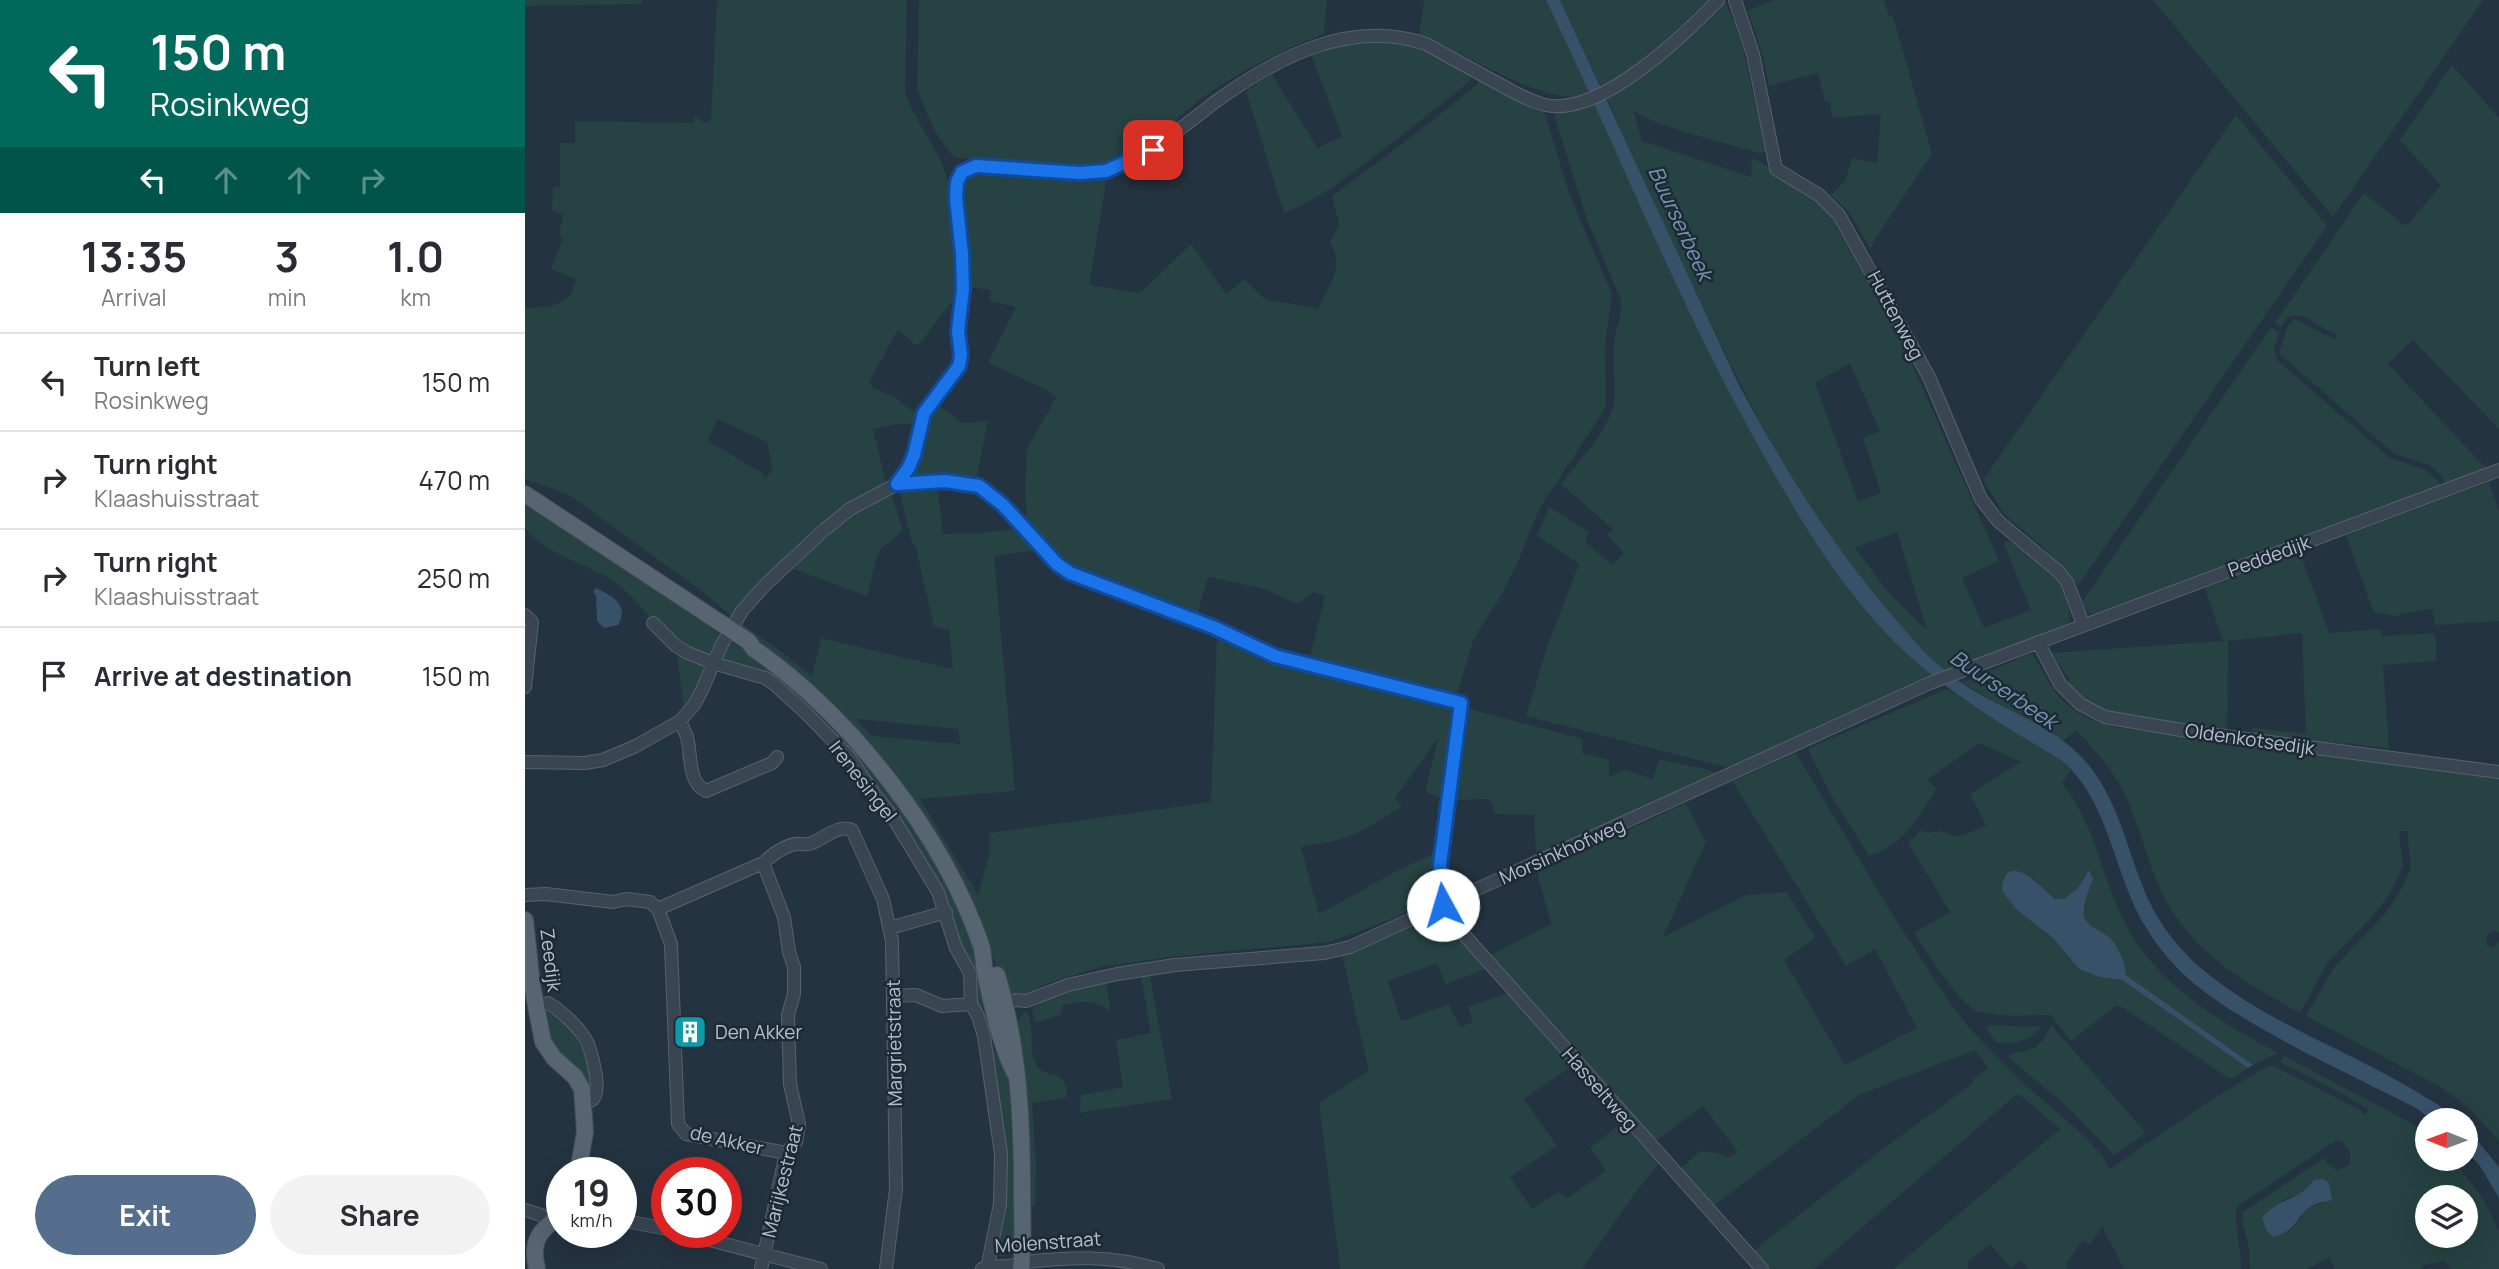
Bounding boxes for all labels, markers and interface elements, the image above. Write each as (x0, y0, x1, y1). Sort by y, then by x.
text: 150 m (150, 18, 286, 85)
icon: left (35, 28, 126, 119)
text: Rosinkweg (150, 82, 310, 126)
pin (1123, 120, 1183, 180)
icon: arrive (1134, 131, 1172, 169)
icon: left (134, 161, 172, 199)
icon: ahead (207, 161, 245, 199)
icon: ahead (280, 161, 318, 199)
icon: right (353, 161, 391, 199)
water label: Buurserbeek (1642, 161, 1721, 287)
text: 13:35 (81, 227, 187, 285)
text: 3 (275, 227, 299, 285)
text: 1.0 (387, 227, 444, 285)
street label: Huttenweg (1862, 266, 1930, 364)
text: Arrival (101, 281, 167, 313)
text: min (268, 281, 306, 313)
text: km (400, 281, 431, 313)
text: Turn left (94, 348, 201, 384)
icon: left (35, 363, 73, 401)
text: 150 m (422, 364, 490, 400)
text: Rosinkweg (94, 384, 209, 416)
text: Turn right (94, 446, 218, 482)
icon: right (35, 461, 73, 499)
text: 470 m (419, 462, 490, 498)
text: Klaashuisstraat (94, 482, 259, 514)
street label: Peddedijk (2224, 529, 2314, 583)
text: Turn right (94, 544, 218, 580)
icon: right (35, 559, 73, 597)
text: 250 m (417, 560, 490, 596)
text: Klaashuisstraat (94, 580, 259, 612)
water label: Buurserbeek (1945, 643, 2065, 737)
icon: arrive (35, 657, 73, 695)
text: Arrive at destination (94, 658, 352, 694)
text: 150 m (422, 658, 490, 694)
street label: Oldenkotsedijk (2184, 717, 2317, 761)
street label: Irenesingel (823, 735, 903, 827)
street label: Morsinkhofweg (1495, 812, 1629, 890)
position arrow (1406, 868, 1480, 942)
street label: Zeedijk (534, 927, 568, 994)
street label: Margrietstraat (880, 979, 908, 1107)
building icon: Den Akker (671, 1013, 709, 1051)
place label: Den Akker (715, 1019, 802, 1045)
street label: Hasseltweg (1556, 1042, 1644, 1136)
north arrow (2415, 1108, 2478, 1171)
map controls (2415, 1108, 2478, 1248)
street label: de Akker (688, 1119, 767, 1161)
street label: Marijkestraat (755, 1122, 809, 1240)
speed limit sign: 30 (651, 1157, 742, 1248)
text: 19 (573, 1169, 610, 1217)
button: Exit (35, 1175, 256, 1255)
button: Share (270, 1175, 490, 1255)
button: layers (2415, 1185, 2478, 1248)
text: km/h (571, 1208, 612, 1232)
street label: Molenstraat (994, 1225, 1102, 1259)

